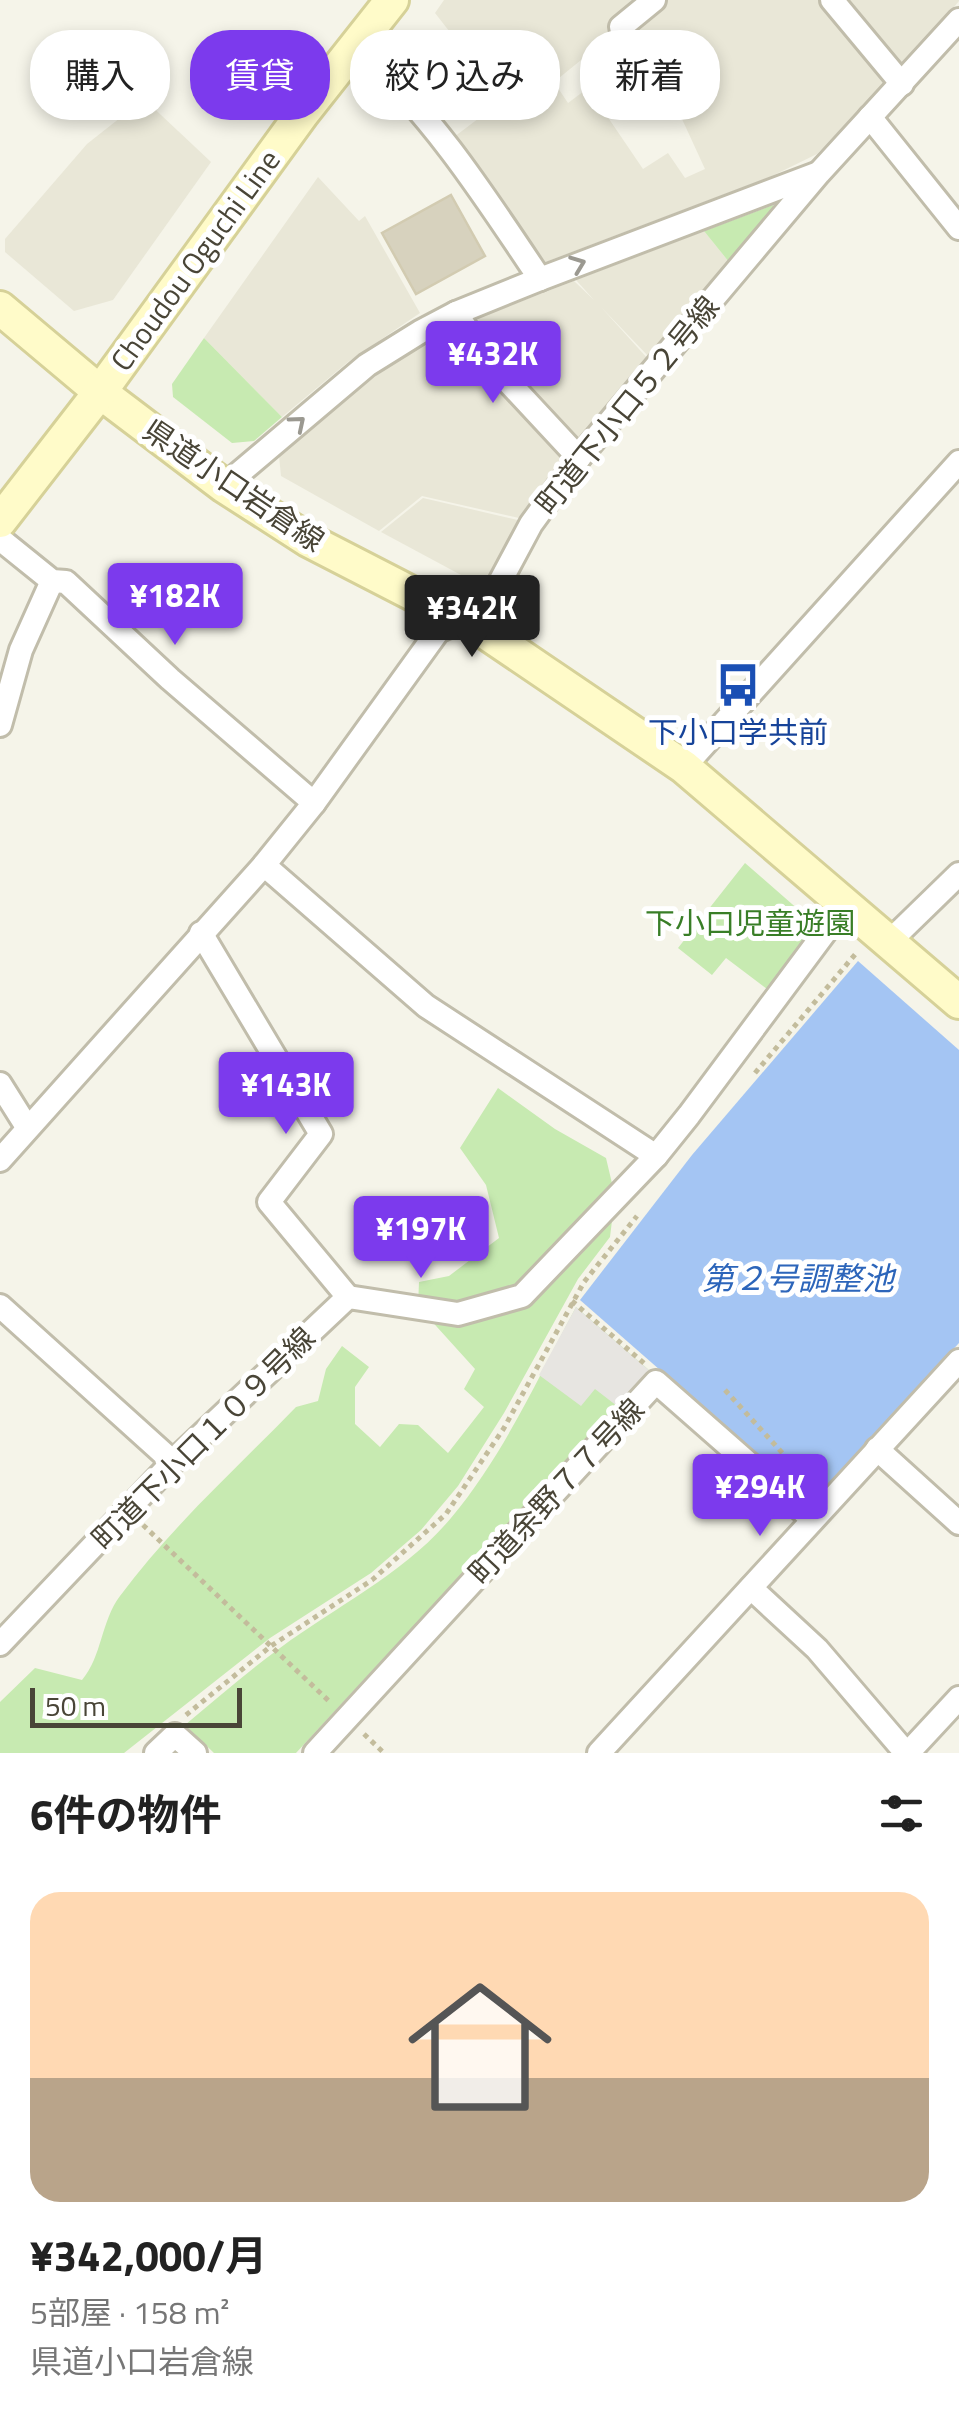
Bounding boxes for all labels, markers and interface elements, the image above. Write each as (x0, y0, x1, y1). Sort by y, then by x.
chip: 購入 (30, 30, 170, 120)
chip: 賃貸 (190, 30, 330, 120)
chip: 絞り込み (350, 30, 560, 120)
chip: 新着 (580, 30, 720, 120)
street label: Choudou Oguchi Line (99, 140, 291, 380)
one-way arrow (569, 255, 586, 276)
street label: 町道下小口５２号線 (524, 286, 730, 524)
pin: ¥432K (423, 321, 563, 406)
text: ¥432K (448, 329, 538, 377)
street label: 県道小口岩倉線 (134, 407, 334, 563)
one-way arrow (287, 417, 305, 435)
pin: ¥182K (105, 563, 245, 648)
text: ¥182K (130, 571, 220, 619)
pin: ¥342K (402, 575, 542, 660)
text: ¥342K (427, 583, 517, 631)
bus stop icon: 下小口学共前 (714, 661, 762, 709)
place label: 下小口学共前 (648, 709, 828, 755)
park label: 下小口児童遊園 (645, 900, 855, 946)
pin: ¥143K (216, 1052, 356, 1137)
text: ¥143K (241, 1060, 331, 1108)
pin: ¥197K (351, 1196, 491, 1281)
text: ¥197K (376, 1204, 466, 1252)
water label: 第２号調整池 (702, 1254, 897, 1302)
street label: 町道下小口１０９号線 (81, 1316, 325, 1560)
street label: 町道余野７７号線 (457, 1388, 655, 1594)
pin: ¥294K (690, 1454, 830, 1539)
text: ¥294K (715, 1462, 805, 1510)
scale bar (30, 1683, 242, 1728)
text: 50 m (45, 1684, 106, 1727)
text: 6件の物件 (30, 1782, 222, 1846)
icon: filters (874, 1786, 929, 1841)
icon: home (390, 1957, 570, 2137)
text: ¥342,000/月 (30, 2223, 267, 2287)
text: 5部屋 · 158 m² (30, 2288, 229, 2336)
text: 県道小口岩倉線 (30, 2337, 254, 2385)

